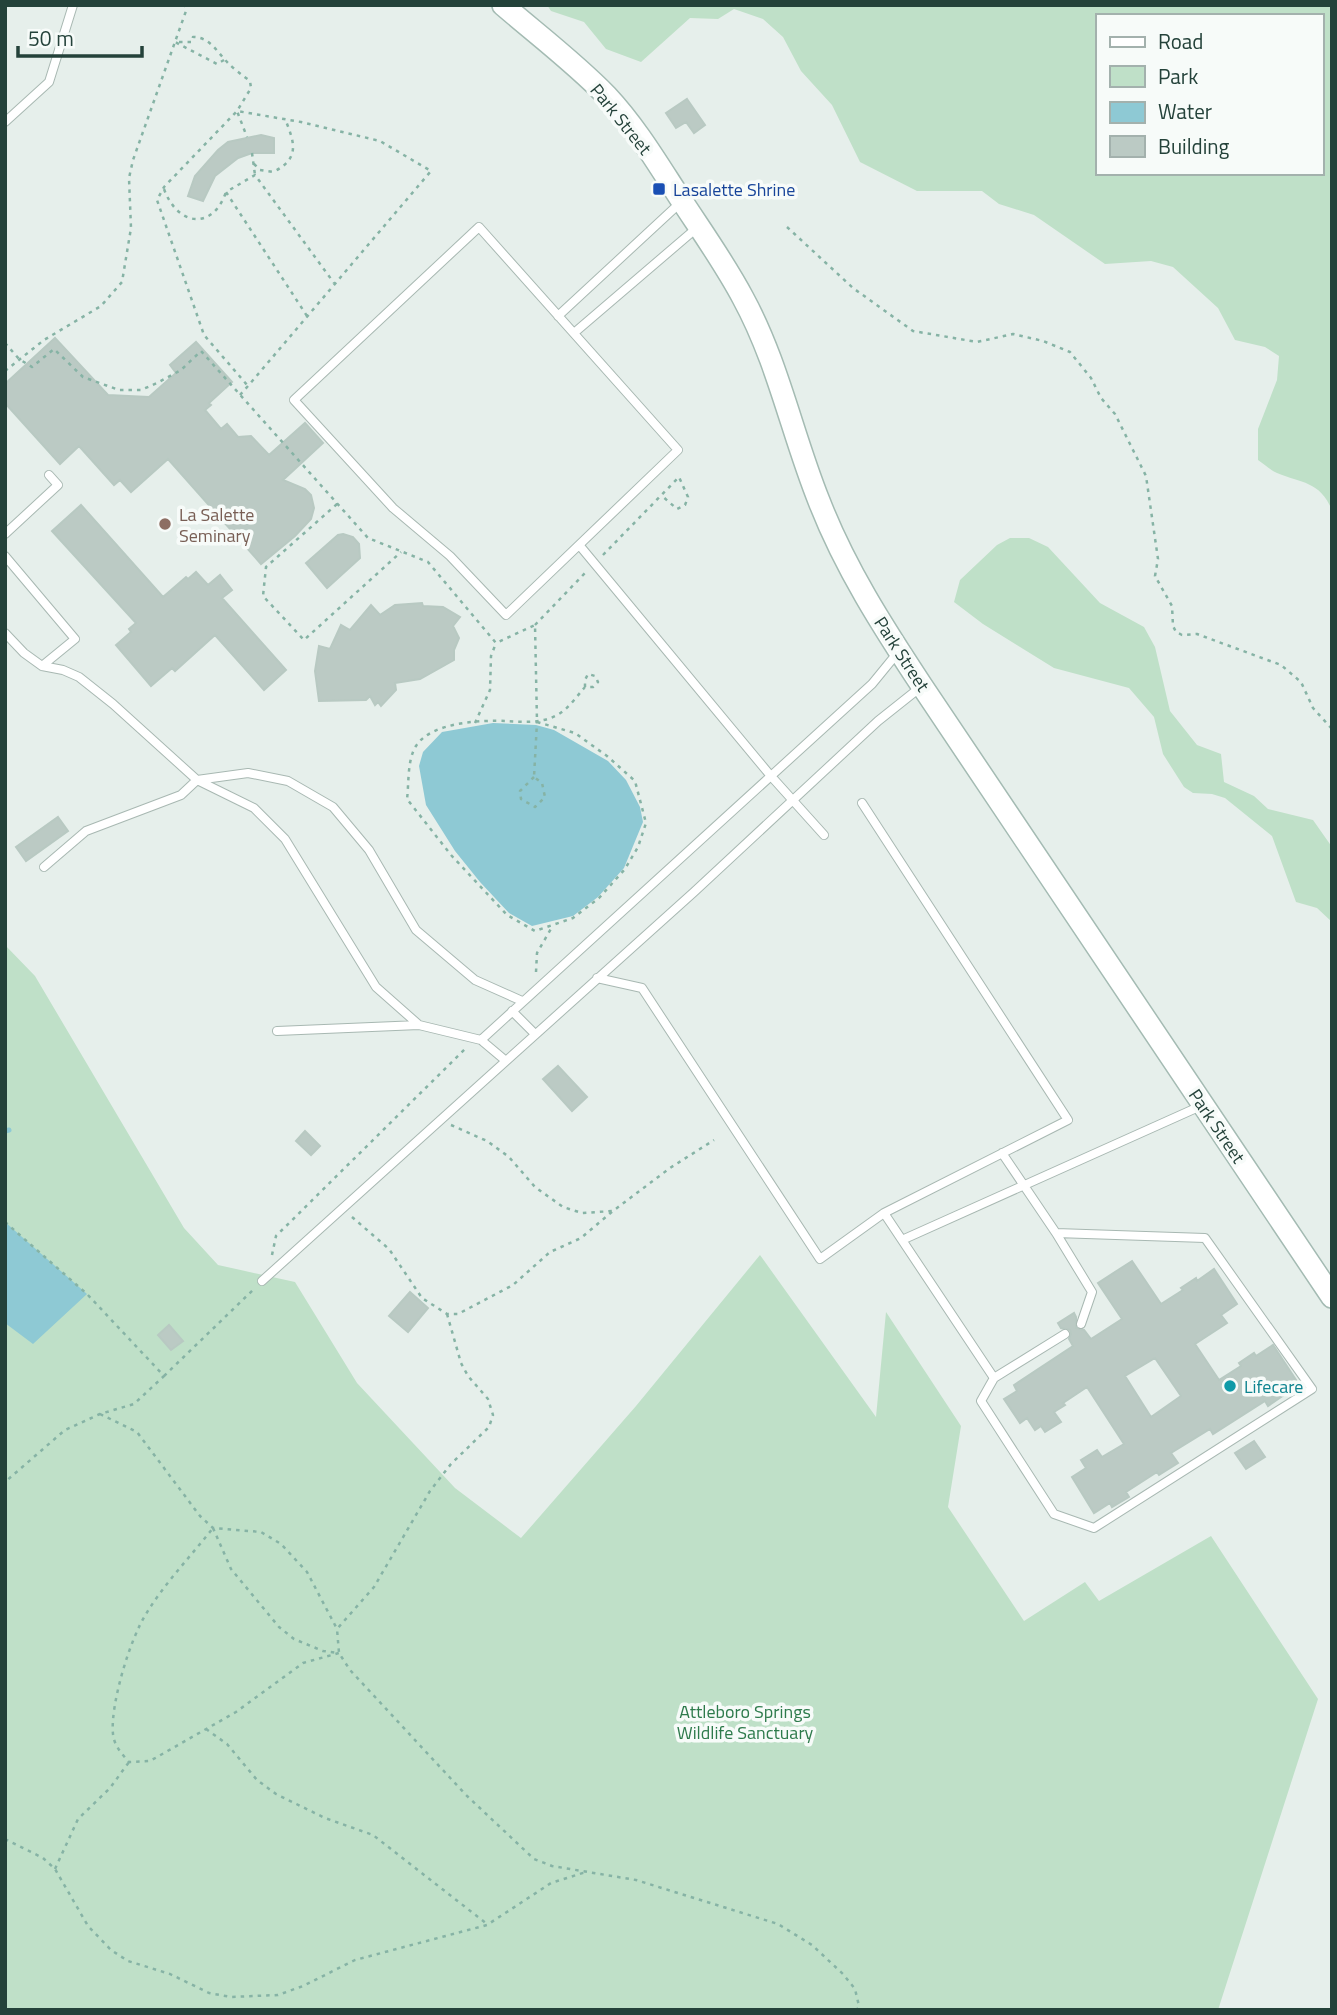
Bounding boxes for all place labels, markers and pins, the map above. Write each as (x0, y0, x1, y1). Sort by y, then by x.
place label: Lasalette Shrine (673, 176, 795, 203)
marker: Lasalette Shrine (651, 181, 667, 197)
place label: La Salette Seminary (179, 501, 254, 549)
marker: La Salette Seminary (157, 516, 173, 532)
place label: Lifecare (1244, 1373, 1303, 1400)
marker: Lifecare (1222, 1378, 1238, 1394)

